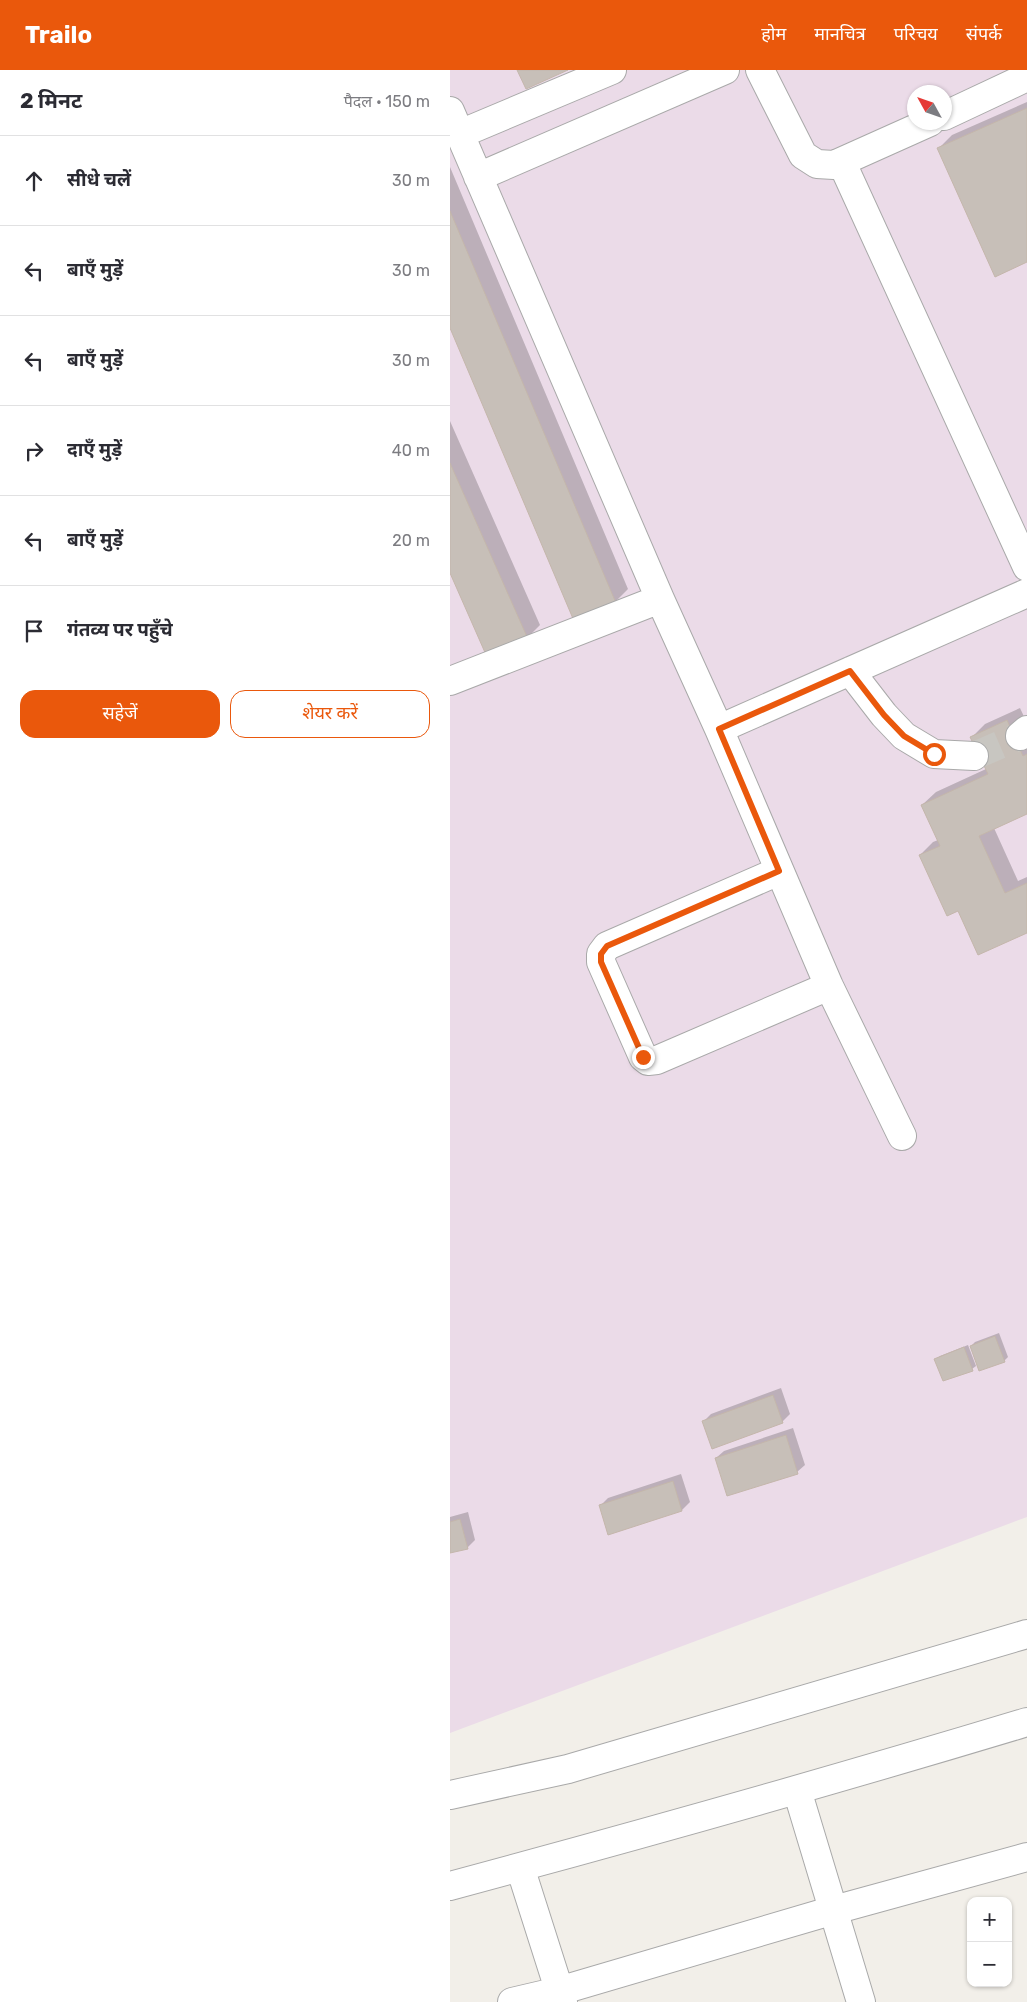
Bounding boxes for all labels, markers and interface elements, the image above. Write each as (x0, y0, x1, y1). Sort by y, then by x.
text: Trailo (25, 21, 92, 49)
text: होम (761, 23, 786, 45)
text: मानचित्र (814, 23, 866, 45)
text: परिचय (894, 23, 938, 45)
text: संपर्क (966, 23, 1002, 45)
north arrow (907, 85, 952, 130)
text: 2 मिनट (20, 88, 82, 113)
text: पैदल · 150 m (344, 92, 430, 111)
icon: ahead (20, 167, 48, 195)
text: सीधे चलें (67, 168, 131, 191)
text: 30 m (392, 171, 430, 190)
icon: left (20, 257, 48, 285)
text: बाएँ मुड़ें (67, 258, 123, 281)
text: 30 m (392, 261, 430, 280)
icon: left (20, 347, 48, 375)
text: बाएँ मुड़ें (67, 348, 123, 371)
text: 30 m (392, 351, 430, 370)
icon: right (20, 437, 48, 465)
text: दाएँ मुड़ें (67, 438, 122, 461)
text: 40 m (392, 441, 430, 460)
icon: left (20, 527, 48, 555)
text: बाएँ मुड़ें (67, 528, 123, 551)
text: 20 m (392, 531, 430, 550)
icon: arrive (20, 617, 48, 645)
text: गंतव्य पर पहुँचे (67, 618, 173, 641)
button: सहेजें (20, 690, 220, 738)
button: शेयर करें (230, 690, 430, 738)
route start (923, 743, 946, 766)
route end (632, 1046, 655, 1069)
map controls (967, 1897, 1012, 1987)
button: + (967, 1897, 1012, 1942)
button: − (967, 1942, 1012, 1987)

